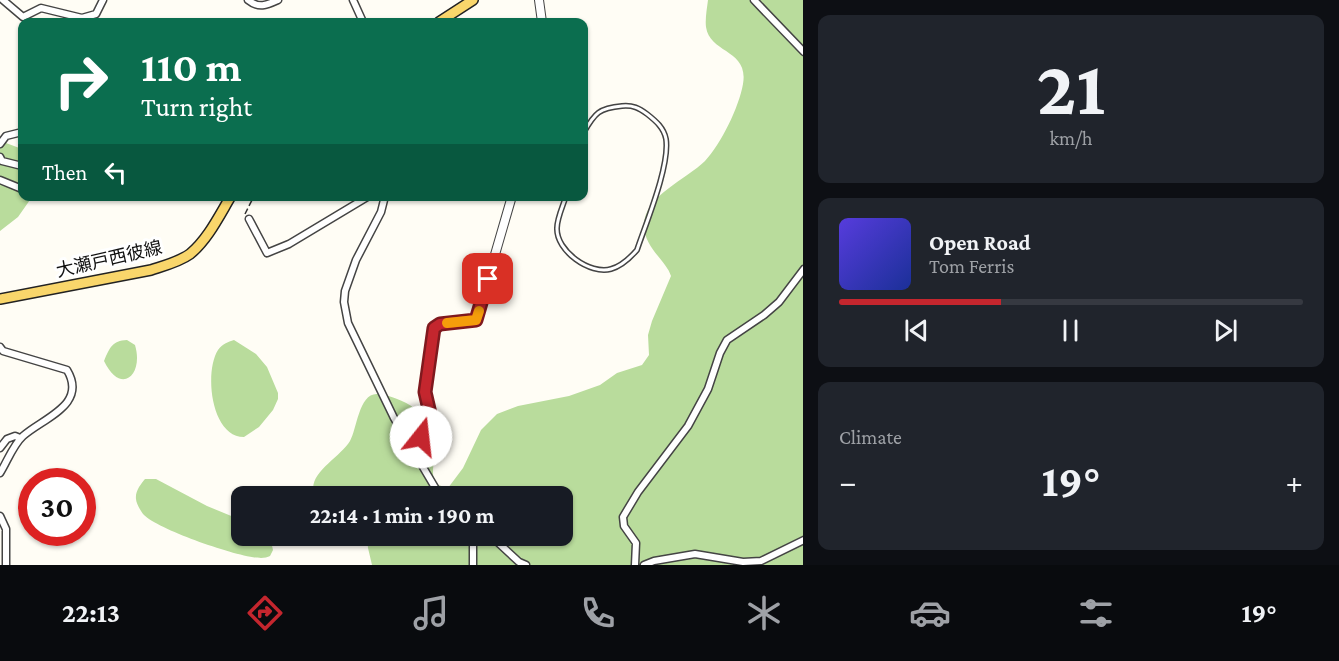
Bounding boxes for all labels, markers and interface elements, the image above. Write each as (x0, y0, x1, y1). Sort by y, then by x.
icon: right (42, 42, 120, 120)
text: 110 m (141, 43, 242, 90)
text: 21 (1037, 44, 1105, 131)
text: Turn right (141, 92, 252, 122)
text: km/h (1049, 127, 1093, 149)
icon: left (99, 156, 132, 189)
text: Then (42, 160, 87, 185)
text: Open Road (929, 230, 1031, 255)
street label: 大瀬戸西彼線 (54, 237, 164, 281)
pin (462, 253, 513, 304)
text: Tom Ferris (929, 255, 1014, 277)
icon: arrive (471, 262, 504, 295)
icon: previous (900, 314, 933, 347)
icon: pause (1054, 314, 1087, 347)
icon: next (1209, 314, 1242, 347)
position arrow (389, 405, 453, 469)
text: Climate (839, 426, 902, 448)
text: 19° (1042, 456, 1100, 506)
text: − (839, 463, 856, 500)
text: + (1286, 463, 1303, 500)
speed limit sign: 30 (18, 468, 96, 546)
text: 22:14 · 1 min · 190 m (310, 503, 494, 528)
icon: directions (244, 592, 286, 634)
icon: music (410, 592, 452, 634)
icon: phone (577, 592, 619, 634)
icon: climate (743, 592, 785, 634)
icon: car (909, 592, 951, 634)
icon: filters (1075, 592, 1117, 634)
text: 22:13 (62, 598, 120, 628)
text: 19° (1241, 598, 1277, 628)

